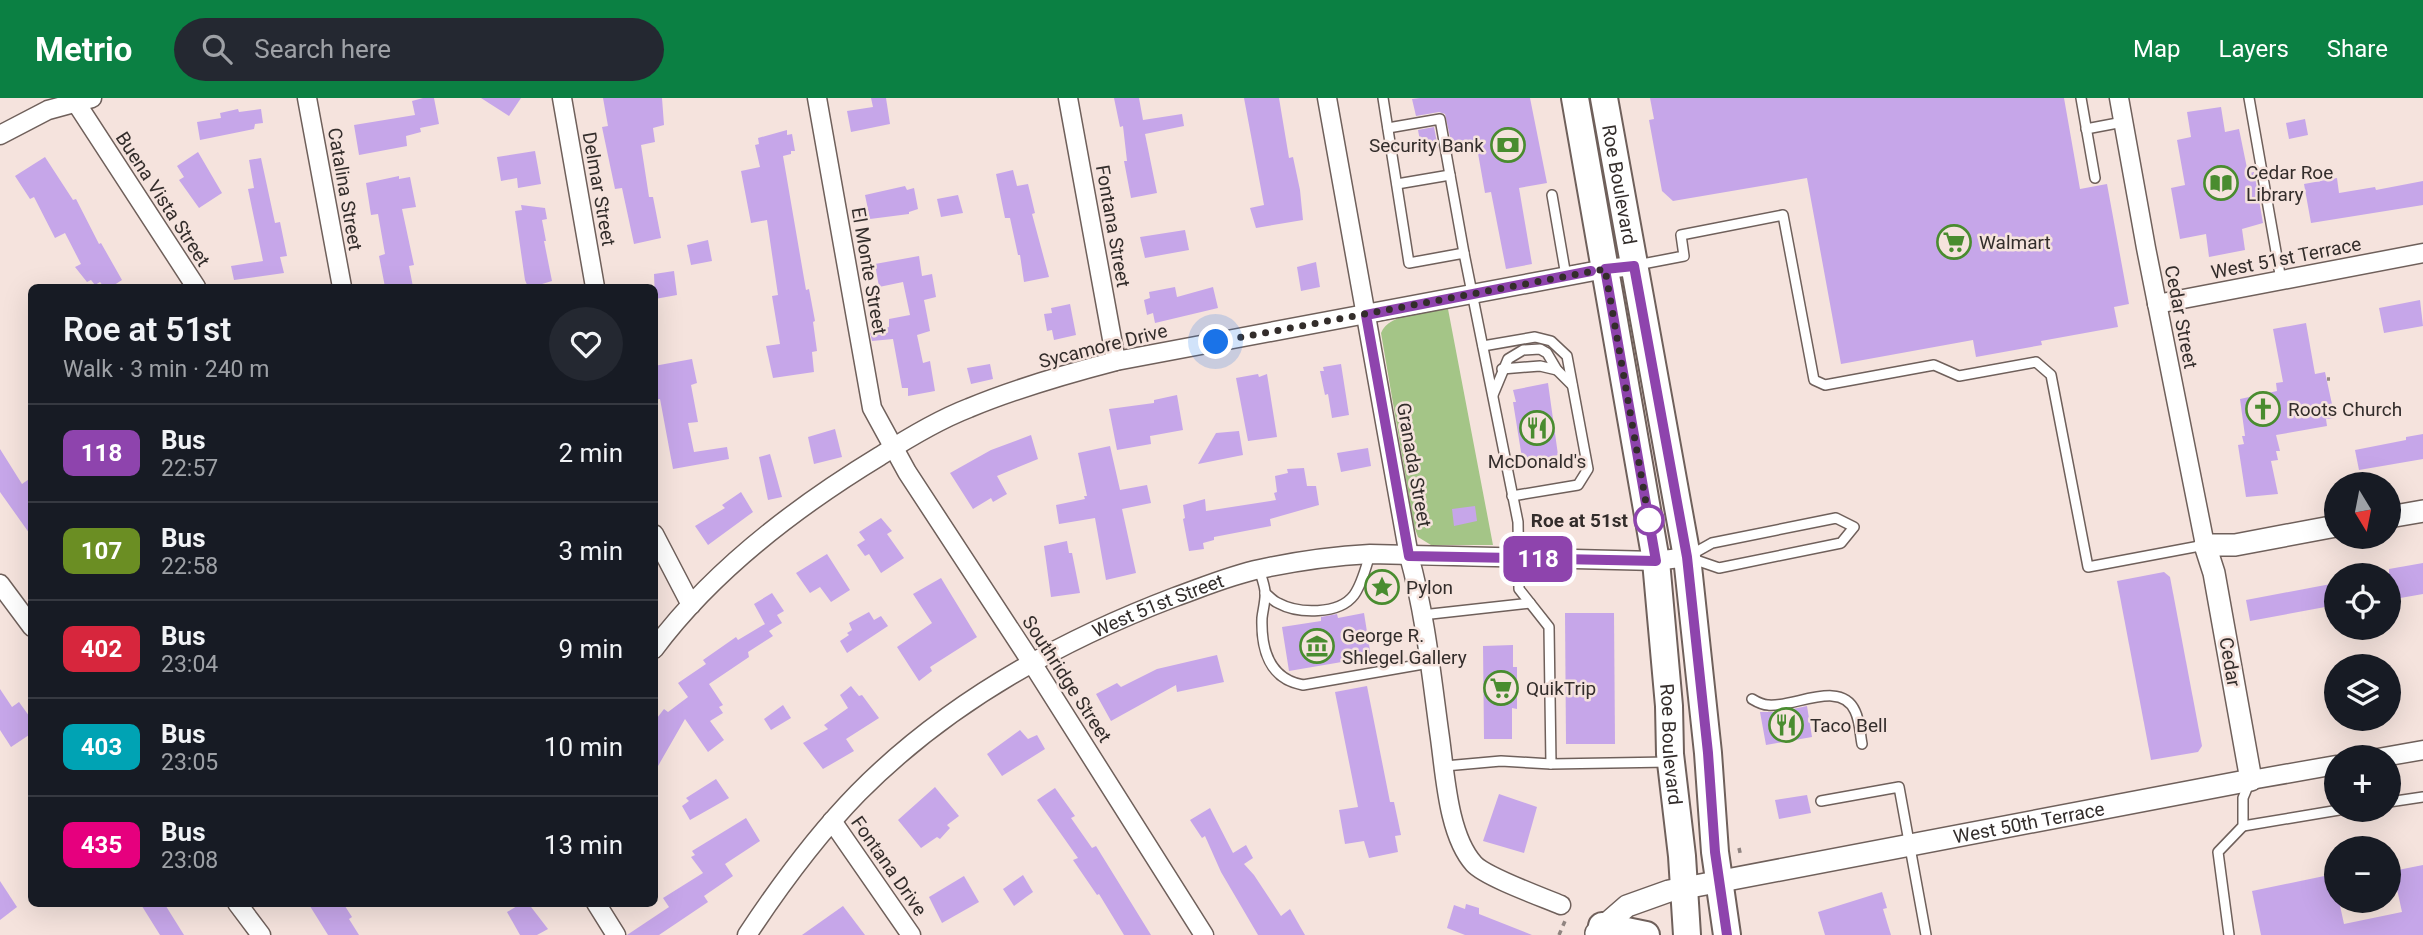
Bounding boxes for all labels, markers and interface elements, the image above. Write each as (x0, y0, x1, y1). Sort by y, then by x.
search box (174, 18, 664, 81)
text: Metrio (35, 30, 132, 69)
icon: search (198, 30, 236, 68)
text: Search here (254, 34, 391, 64)
text: Map (2133, 35, 2181, 63)
text: Layers (2219, 35, 2289, 63)
text: Share (2327, 35, 2388, 63)
street label: Roe Boulevard (1598, 123, 1642, 246)
street label: Catalina Street (323, 126, 367, 252)
bank icon: Security Bank (1489, 126, 1527, 164)
street label: Buena Vista Street (111, 127, 215, 271)
street label: Delmar Street (578, 130, 620, 248)
place label: Security Bank (1369, 134, 1484, 157)
place label: Cedar Roe Library (2246, 161, 2333, 206)
street label: Fontana Street (1091, 163, 1135, 289)
library icon: Cedar Roe Library (2202, 164, 2240, 202)
street label: El Monte Street (846, 205, 892, 337)
supermarket icon: Walmart (1935, 223, 1973, 261)
place label: Walmart (1979, 231, 2051, 254)
street label: West 51st Terrace (2209, 232, 2363, 284)
street label: Cedar Street (2160, 263, 2202, 371)
button: heart (549, 307, 623, 381)
text: Roe at 51st (63, 310, 231, 349)
street label: Sycamore Drive (1036, 319, 1170, 373)
your location (1198, 324, 1233, 359)
text: Walk · 3 min · 240 m (63, 356, 269, 383)
church icon: Roots Church (2244, 390, 2282, 428)
place label: Roots Church (2288, 398, 2402, 421)
street label: Granada Street (1392, 401, 1436, 529)
restaurant icon: McDonald's (1518, 409, 1556, 447)
text: Bus (161, 425, 206, 455)
text: 2 min (558, 438, 623, 468)
text: 118 (81, 439, 122, 467)
place label: McDonald's (1488, 450, 1586, 473)
text: 22:57 (161, 455, 218, 482)
north arrow (2324, 472, 2401, 550)
map controls (2324, 472, 2401, 913)
marker: Roe at 51st (1634, 505, 1664, 535)
place label: Roe at 51st (1531, 509, 1629, 532)
text: Bus (161, 523, 206, 553)
text: 3 min (558, 536, 623, 566)
line badge: 118 (1498, 536, 1578, 582)
text: 107 (81, 537, 122, 565)
text: 118 (1517, 545, 1559, 573)
text: 22:58 (161, 553, 218, 580)
button: locate (2324, 563, 2401, 640)
place icon: Pylon (1363, 568, 1401, 606)
street label: West 51st Street (1088, 569, 1227, 642)
place label: Pylon (1406, 576, 1453, 599)
street label: Southridge Street (1017, 611, 1117, 747)
text: Bus (161, 621, 206, 651)
place label: George R. Shlegel Gallery (1342, 624, 1467, 669)
museum icon: George R. Shlegel Gallery (1298, 627, 1336, 665)
text: 9 min (558, 634, 623, 664)
text: 402 (81, 635, 122, 663)
street label: Cedar (2214, 635, 2246, 689)
text: 23:04 (161, 651, 218, 678)
button: layers (2324, 654, 2401, 731)
supermarket icon: QuikTrip (1482, 669, 1520, 707)
place label: QuikTrip (1526, 677, 1596, 700)
street label: Roe Boulevard (1656, 683, 1687, 806)
restaurant icon: Taco Bell (1767, 706, 1805, 744)
place label: Taco Bell (1810, 714, 1887, 737)
text: Bus (161, 719, 206, 749)
text: 10 min (544, 732, 623, 762)
text: 403 (81, 733, 122, 761)
button: + (2324, 745, 2401, 822)
text: 23:05 (161, 749, 218, 776)
street label: West 50th Terrace (1951, 797, 2106, 848)
street label: Fontana Drive (846, 812, 932, 920)
text: Bus (161, 817, 206, 847)
text: 13 min (544, 830, 623, 860)
text: 435 (81, 831, 122, 859)
button: − (2324, 836, 2401, 913)
text: 23:08 (161, 847, 218, 874)

